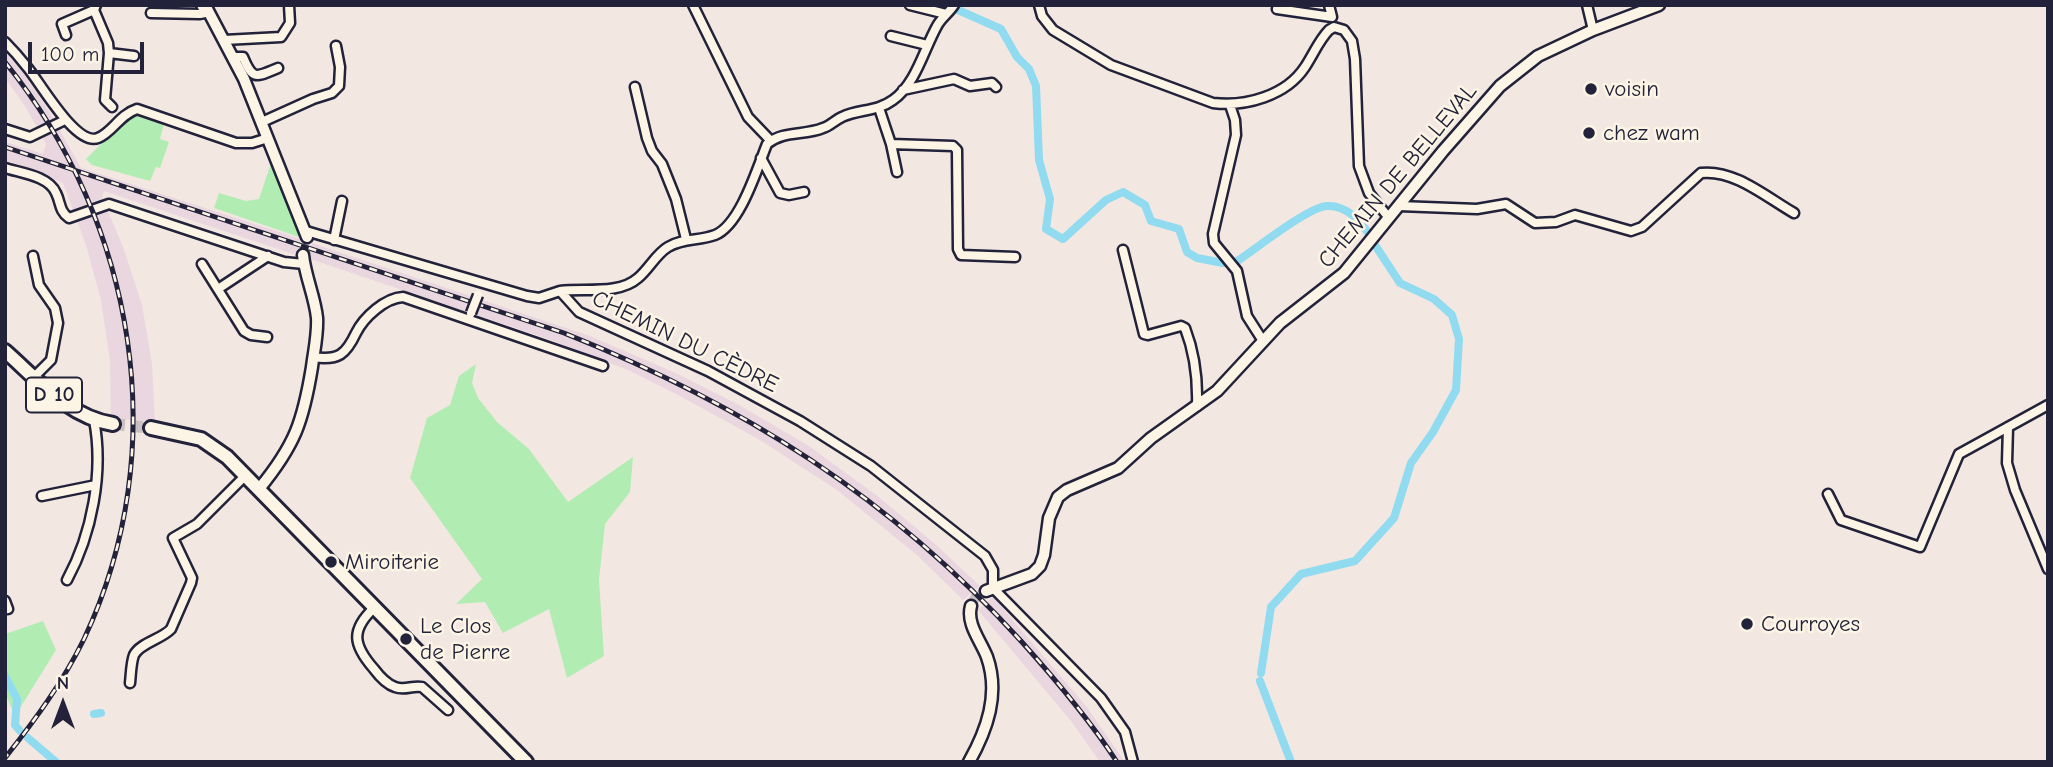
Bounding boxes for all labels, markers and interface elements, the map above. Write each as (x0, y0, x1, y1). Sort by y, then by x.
scale bar (32, 28, 147, 72)
text: 100 m (41, 42, 99, 66)
place label: voisin (1605, 75, 1659, 103)
street label: CHEMIN DE BELLEVAL (1313, 78, 1483, 274)
marker: voisin (1583, 81, 1599, 97)
place label: chez wam (1603, 119, 1700, 147)
marker: chez wam (1581, 125, 1597, 141)
street label: CHEMIN DU CÈDRE (587, 285, 783, 399)
road number: D 10 (26, 378, 82, 412)
place label: Miroiterie (345, 548, 439, 576)
marker: Miroiterie (323, 554, 339, 570)
place label: Courroyes (1761, 610, 1860, 638)
place label: Le Clos de Pierre (420, 612, 510, 666)
marker: Courroyes (1739, 616, 1755, 632)
marker: Le Clos de Pierre (398, 631, 414, 647)
north arrow (28, 669, 98, 739)
text: N (57, 672, 69, 694)

